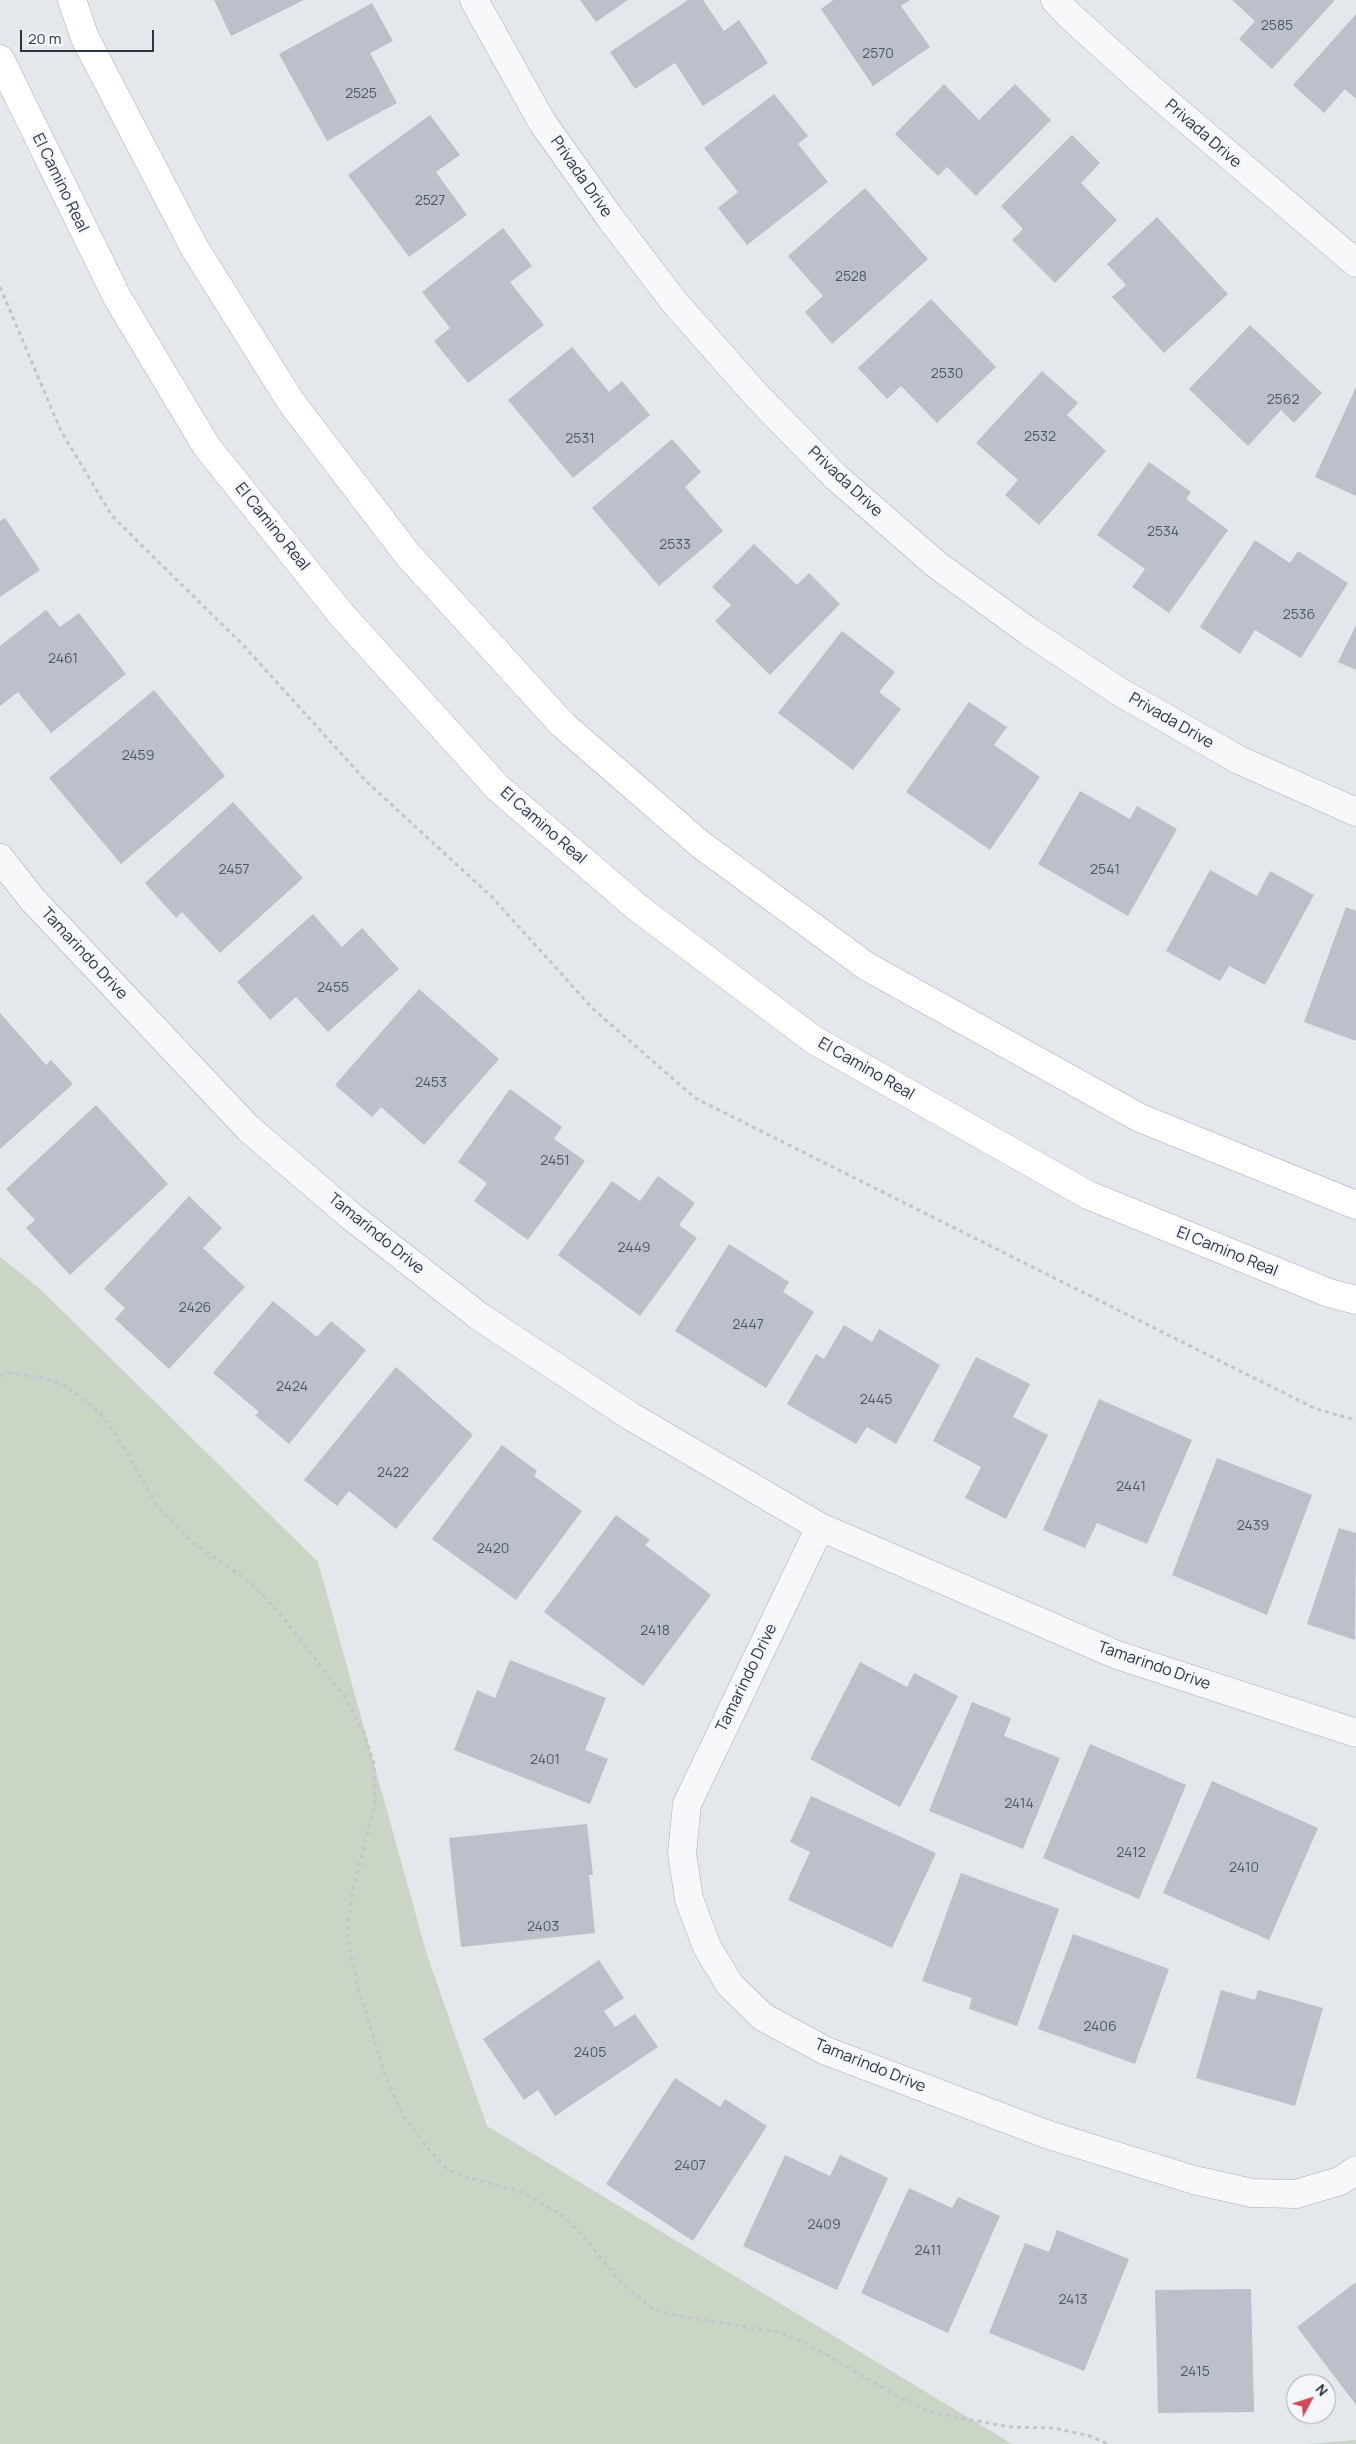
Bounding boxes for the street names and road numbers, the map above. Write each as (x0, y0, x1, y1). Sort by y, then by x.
street label: Privada Drive (1161, 96, 1245, 172)
street label: El Camino Real (28, 130, 92, 236)
street label: Privada Drive (546, 133, 616, 221)
street label: Privada Drive (804, 443, 886, 521)
street label: El Camino Real (231, 479, 313, 575)
street label: Privada Drive (1125, 689, 1217, 753)
street label: El Camino Real (496, 783, 590, 869)
street label: Tamarindo Drive (37, 904, 131, 1004)
street label: El Camino Real (815, 1034, 917, 1104)
street label: Tamarindo Drive (324, 1189, 428, 1279)
street label: El Camino Real (1173, 1223, 1281, 1281)
street label: Tamarindo Drive (712, 1621, 782, 1735)
street label: Tamarindo Drive (1095, 1638, 1213, 1694)
street label: Tamarindo Drive (812, 2035, 928, 2097)

